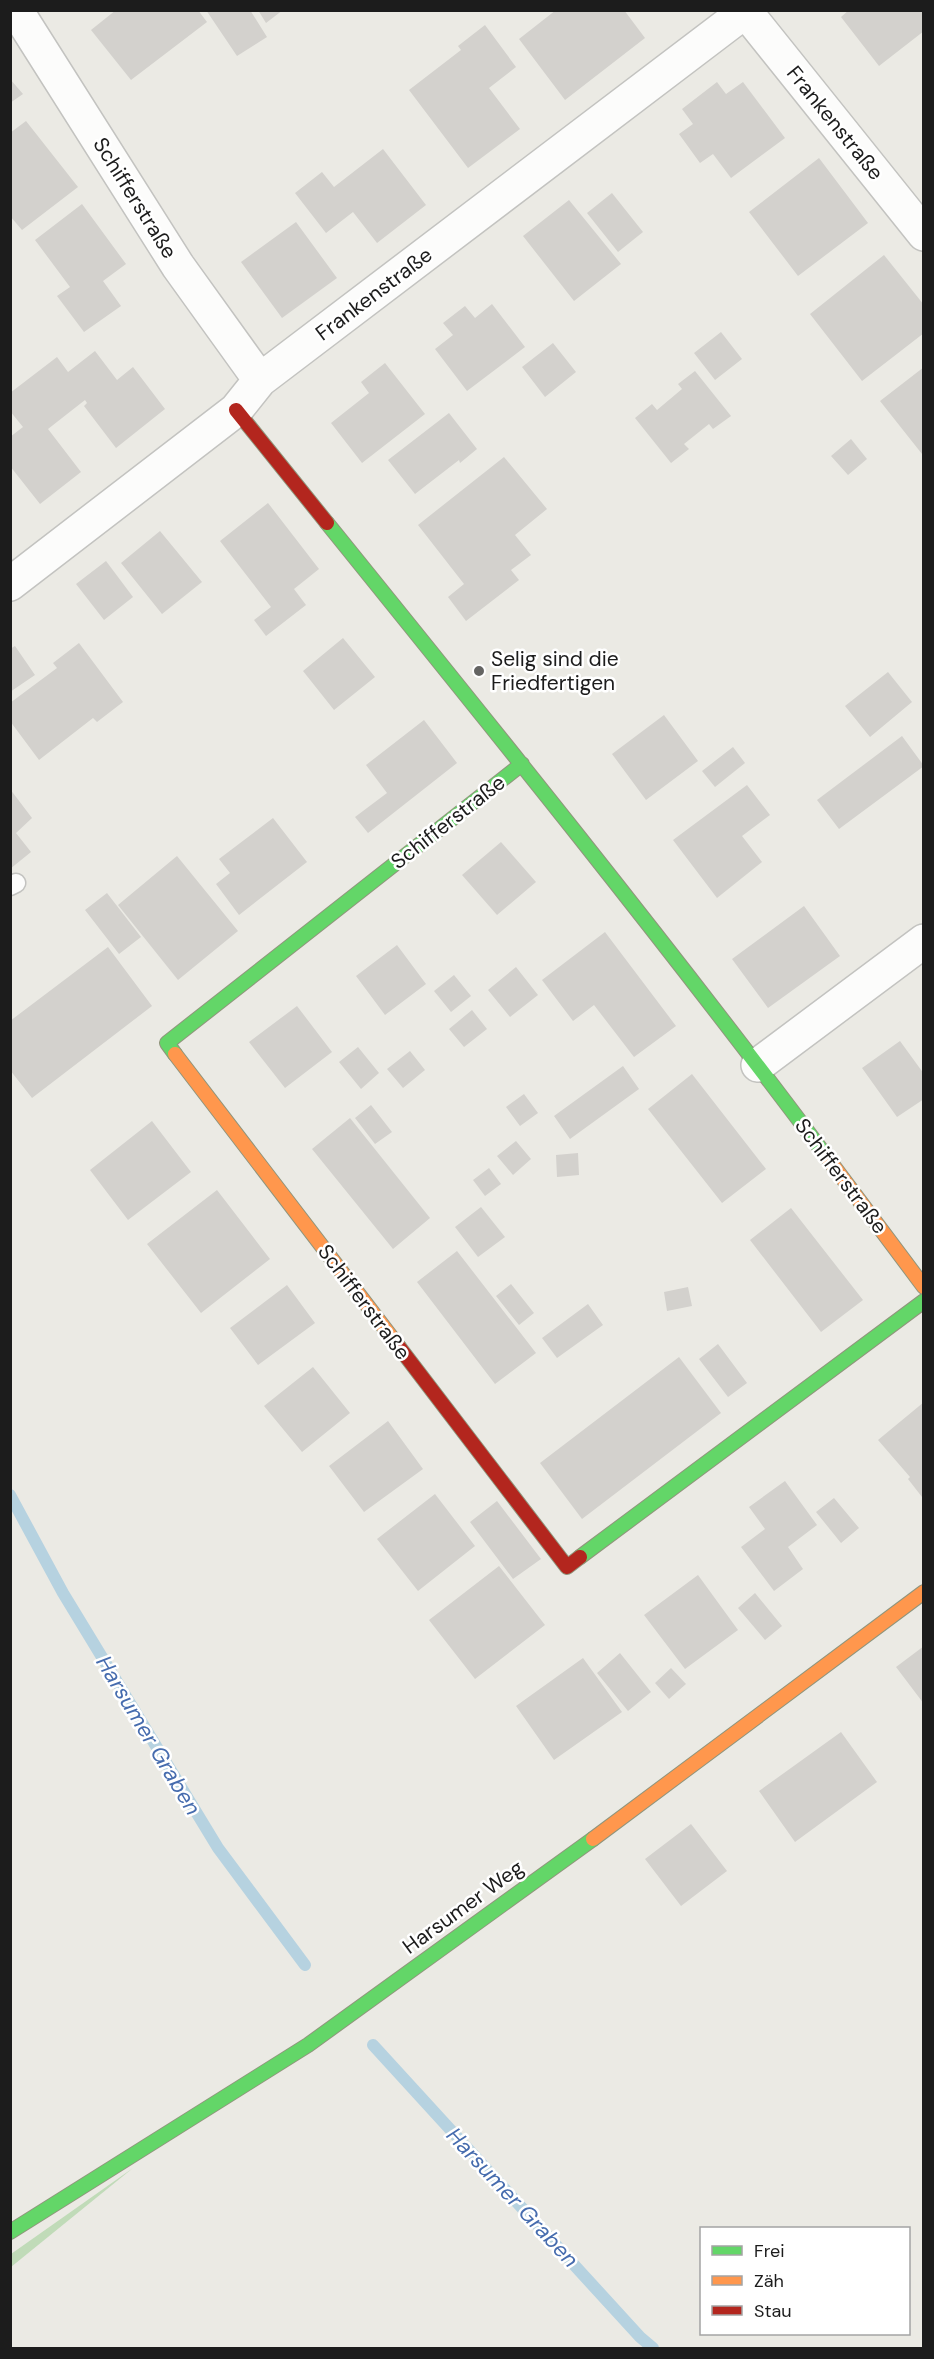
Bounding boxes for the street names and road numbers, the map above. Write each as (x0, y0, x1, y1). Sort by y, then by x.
street label: Frankenstraße (780, 60, 890, 186)
street label: Schifferstraße (87, 132, 183, 264)
street label: Frankenstraße (310, 241, 438, 347)
street label: Schifferstraße (385, 768, 511, 875)
street label: Schifferstraße (788, 1113, 894, 1240)
street label: Schifferstraße (311, 1239, 417, 1366)
street label: Harsumer Weg (397, 1854, 529, 1960)

